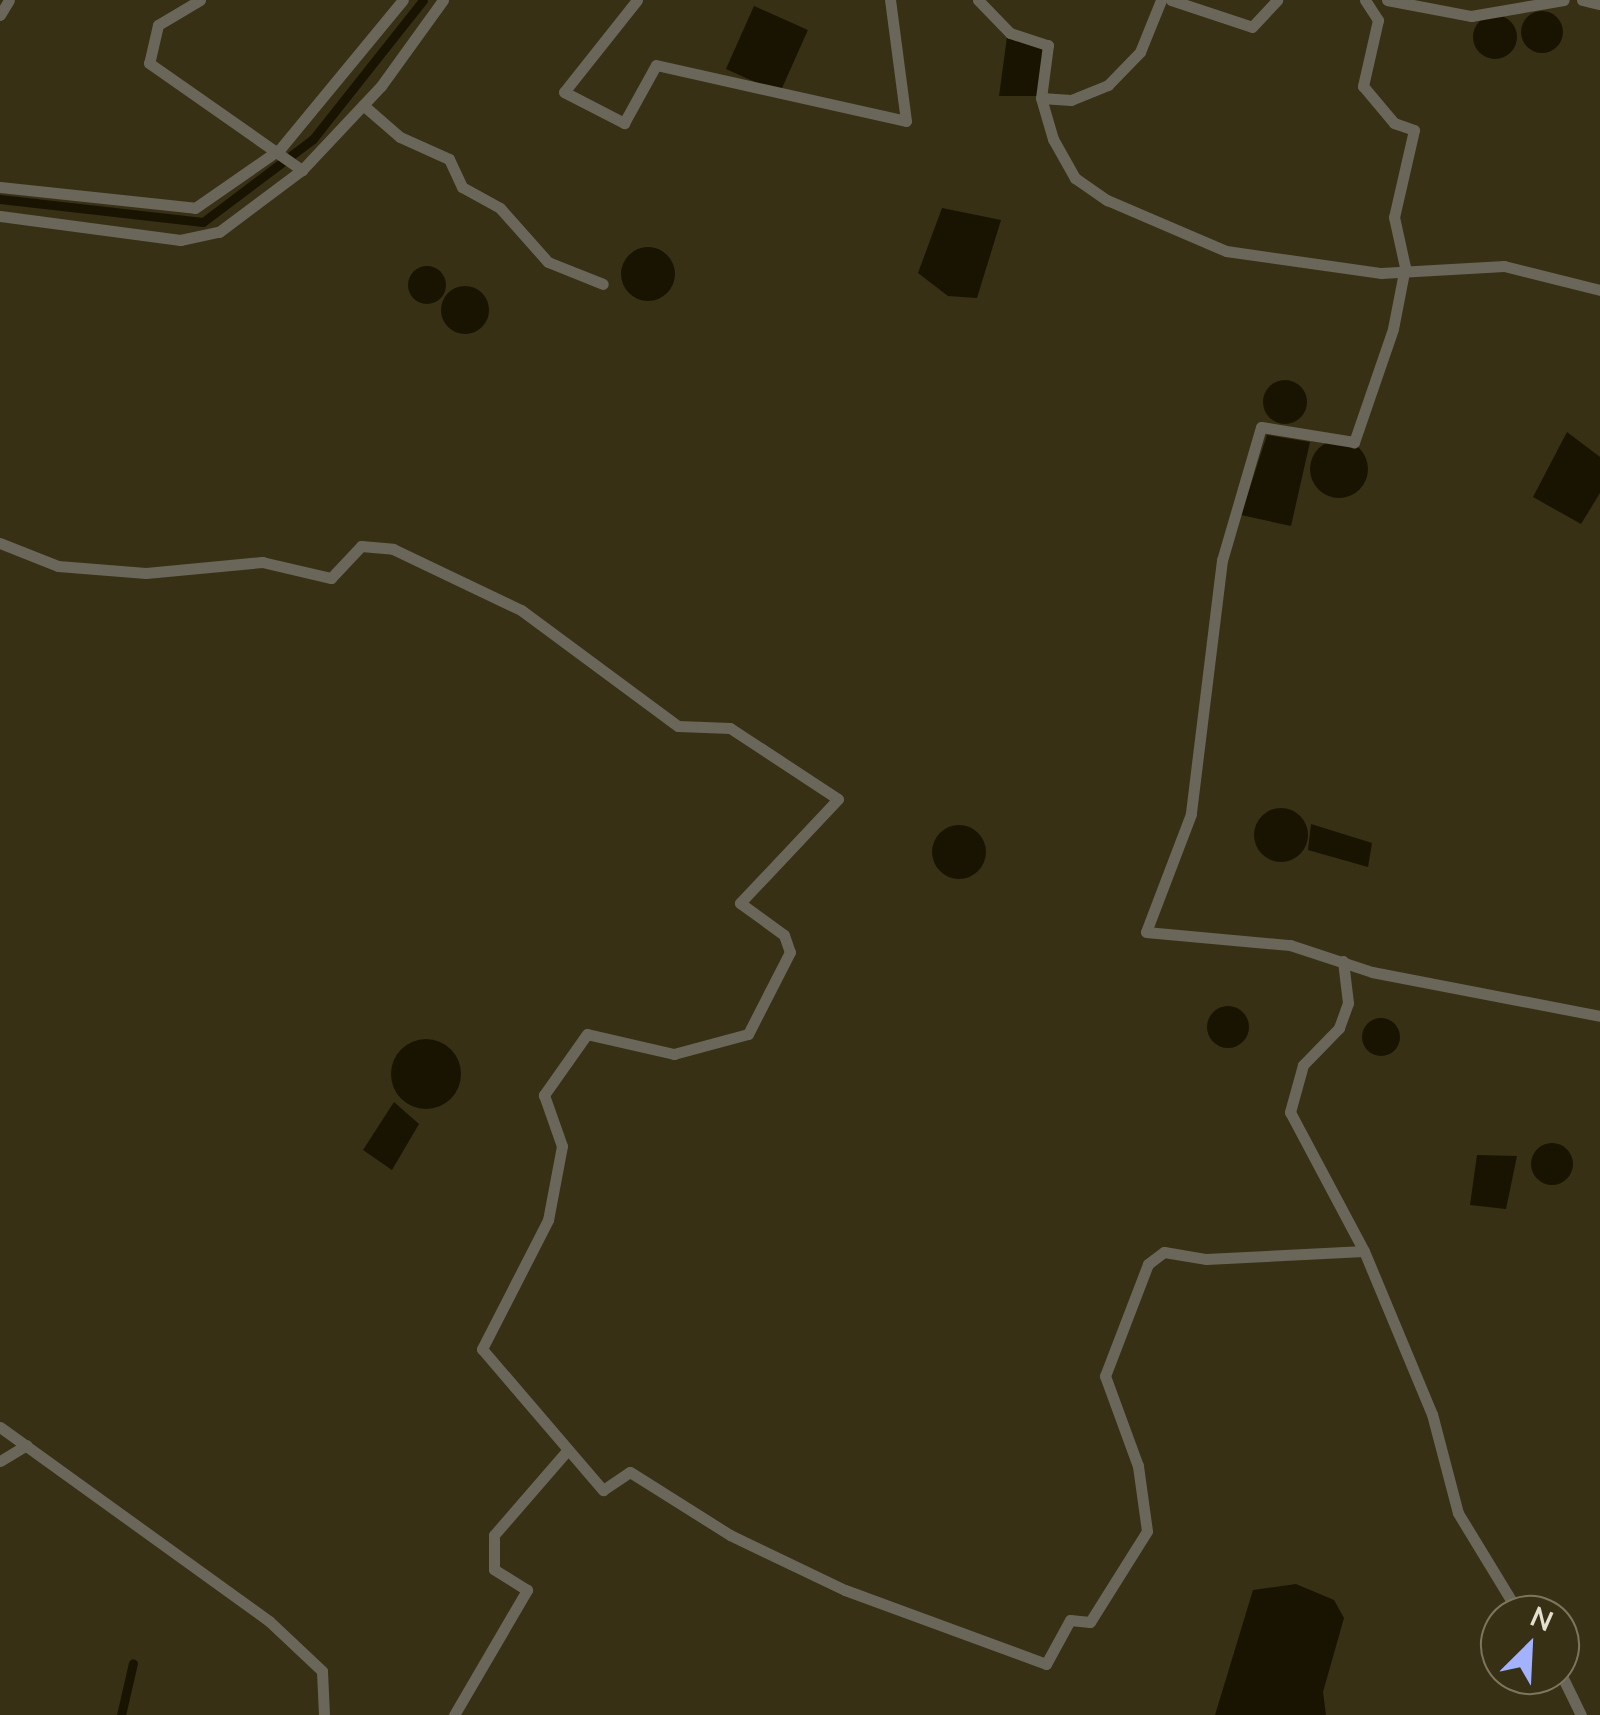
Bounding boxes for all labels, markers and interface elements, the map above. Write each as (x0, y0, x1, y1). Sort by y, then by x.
north arrow (1480, 1595, 1580, 1695)
text: N (1524, 1598, 1559, 1641)

